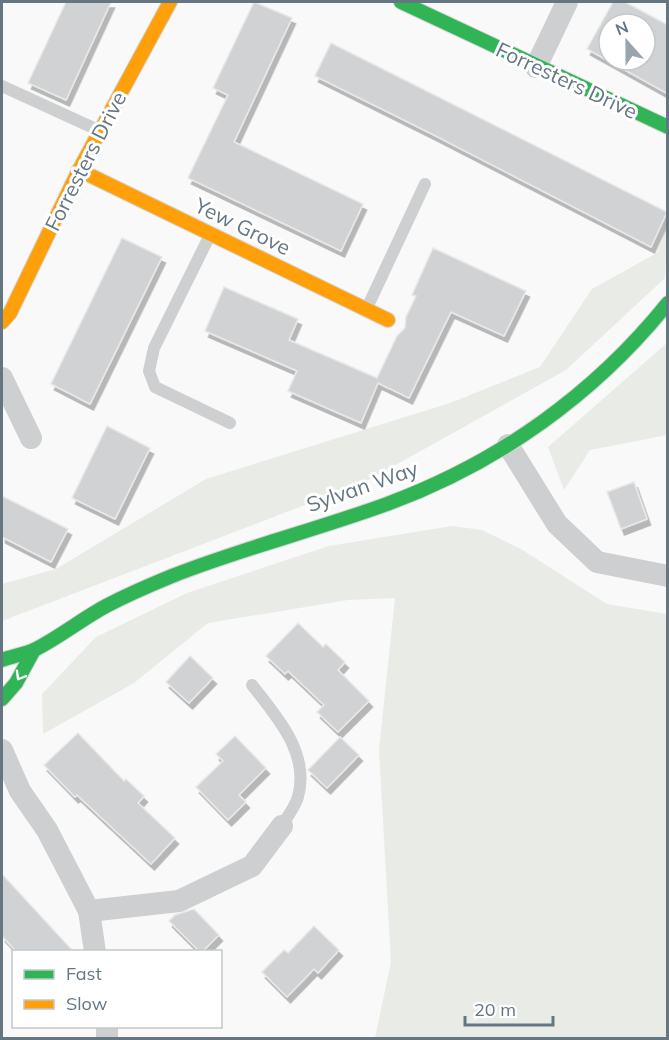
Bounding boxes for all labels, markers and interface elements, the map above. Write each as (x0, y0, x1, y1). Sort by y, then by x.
north arrow (597, 12, 657, 72)
text: N (612, 16, 631, 39)
street label: Forresters Drive (492, 36, 642, 124)
street label: Forresters Drive (39, 87, 131, 235)
street label: Yew Grove (190, 191, 295, 260)
street label: Sylvan Way (303, 455, 421, 517)
one-way arrow (15, 670, 27, 680)
legend (12, 950, 222, 1028)
text: Fast (66, 962, 102, 985)
scale bar (465, 989, 554, 1027)
text: Slow (66, 992, 108, 1015)
text: 20 m (474, 998, 516, 1021)

